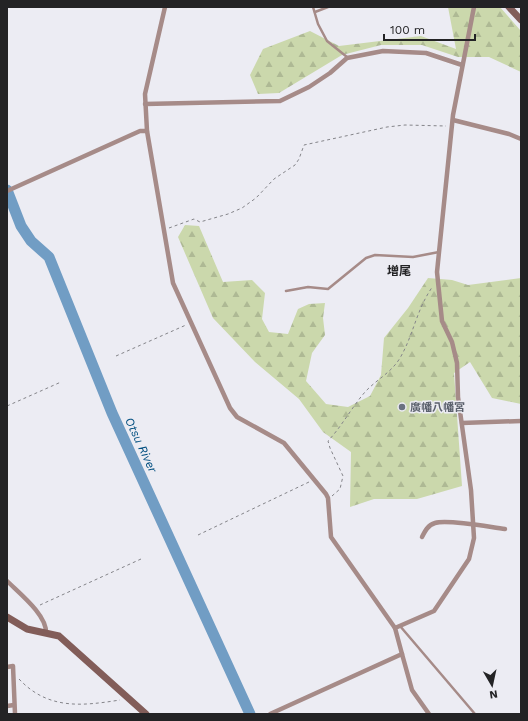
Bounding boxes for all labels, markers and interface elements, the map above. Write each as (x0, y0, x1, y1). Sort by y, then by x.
scale bar (384, 16, 475, 42)
text: 100 m (390, 23, 425, 37)
district label: 増尾 (387, 264, 411, 278)
place label: 廣幡八幡宮 (410, 401, 465, 414)
marker: 廣幡八幡宮 (397, 402, 407, 412)
water label: Otsu River (122, 415, 160, 476)
north arrow (472, 665, 512, 705)
text: N (488, 687, 499, 701)

